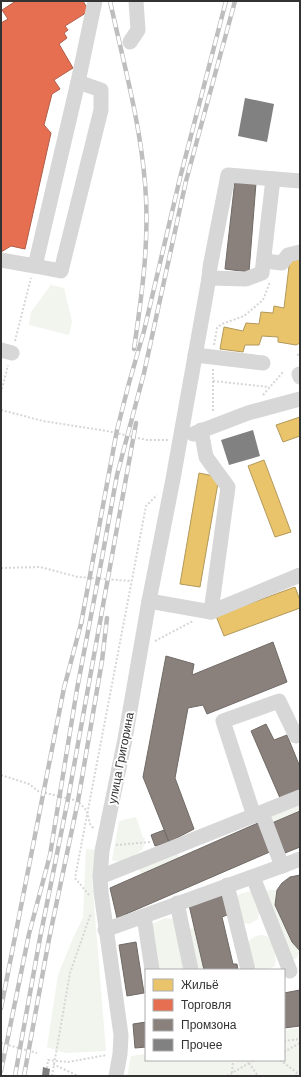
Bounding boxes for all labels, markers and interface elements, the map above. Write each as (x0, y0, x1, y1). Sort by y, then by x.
street label: улица Григорина (105, 711, 137, 805)
legend (145, 969, 285, 1061)
text: Жильё (181, 978, 219, 992)
text: Торговля (181, 998, 231, 1012)
text: Промзона (181, 1018, 237, 1032)
text: Прочее (181, 1038, 223, 1052)

